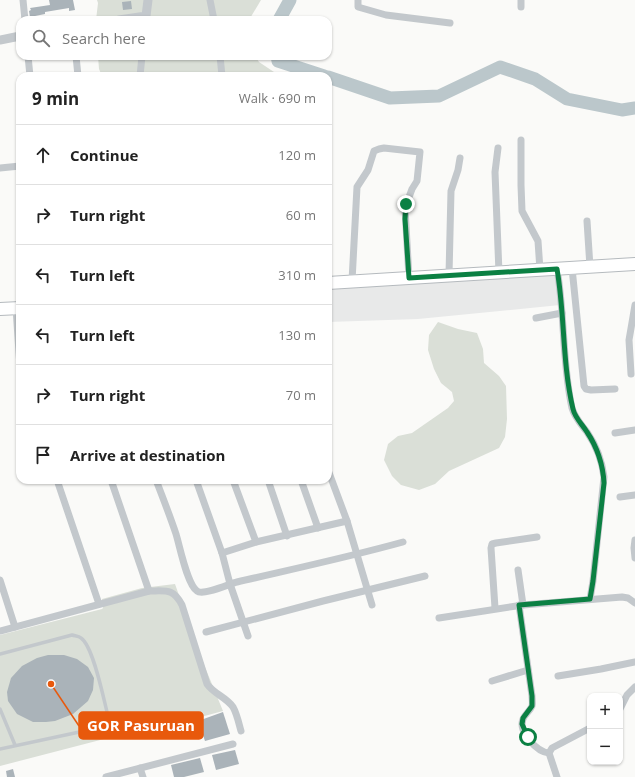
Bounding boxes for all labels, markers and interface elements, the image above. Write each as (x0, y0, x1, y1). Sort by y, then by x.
search box (16, 16, 332, 60)
icon: search (30, 27, 52, 49)
text: Search here (62, 28, 146, 48)
text: 9 min (32, 87, 79, 110)
text: Walk · 690 m (239, 89, 316, 107)
icon: ahead (32, 144, 54, 166)
text: Continue (70, 145, 138, 165)
text: 120 m (278, 146, 316, 164)
route end (397, 195, 415, 213)
icon: right (32, 204, 54, 226)
text: Turn right (70, 205, 145, 225)
text: 60 m (286, 206, 316, 224)
icon: left (32, 264, 54, 286)
text: Turn left (70, 265, 135, 285)
text: 310 m (278, 266, 316, 284)
icon: left (32, 324, 54, 346)
text: Turn left (70, 325, 135, 345)
text: 130 m (278, 326, 316, 344)
icon: right (32, 384, 54, 406)
text: Turn right (70, 385, 145, 405)
text: 70 m (286, 386, 316, 404)
icon: arrive (32, 444, 54, 466)
text: Arrive at destination (70, 445, 225, 465)
map controls (587, 693, 623, 765)
button: + (587, 693, 623, 729)
callout: GOR Pasuruan (79, 712, 203, 739)
text: GOR Pasuruan (87, 715, 195, 735)
route start (519, 728, 537, 746)
button: − (587, 729, 623, 765)

